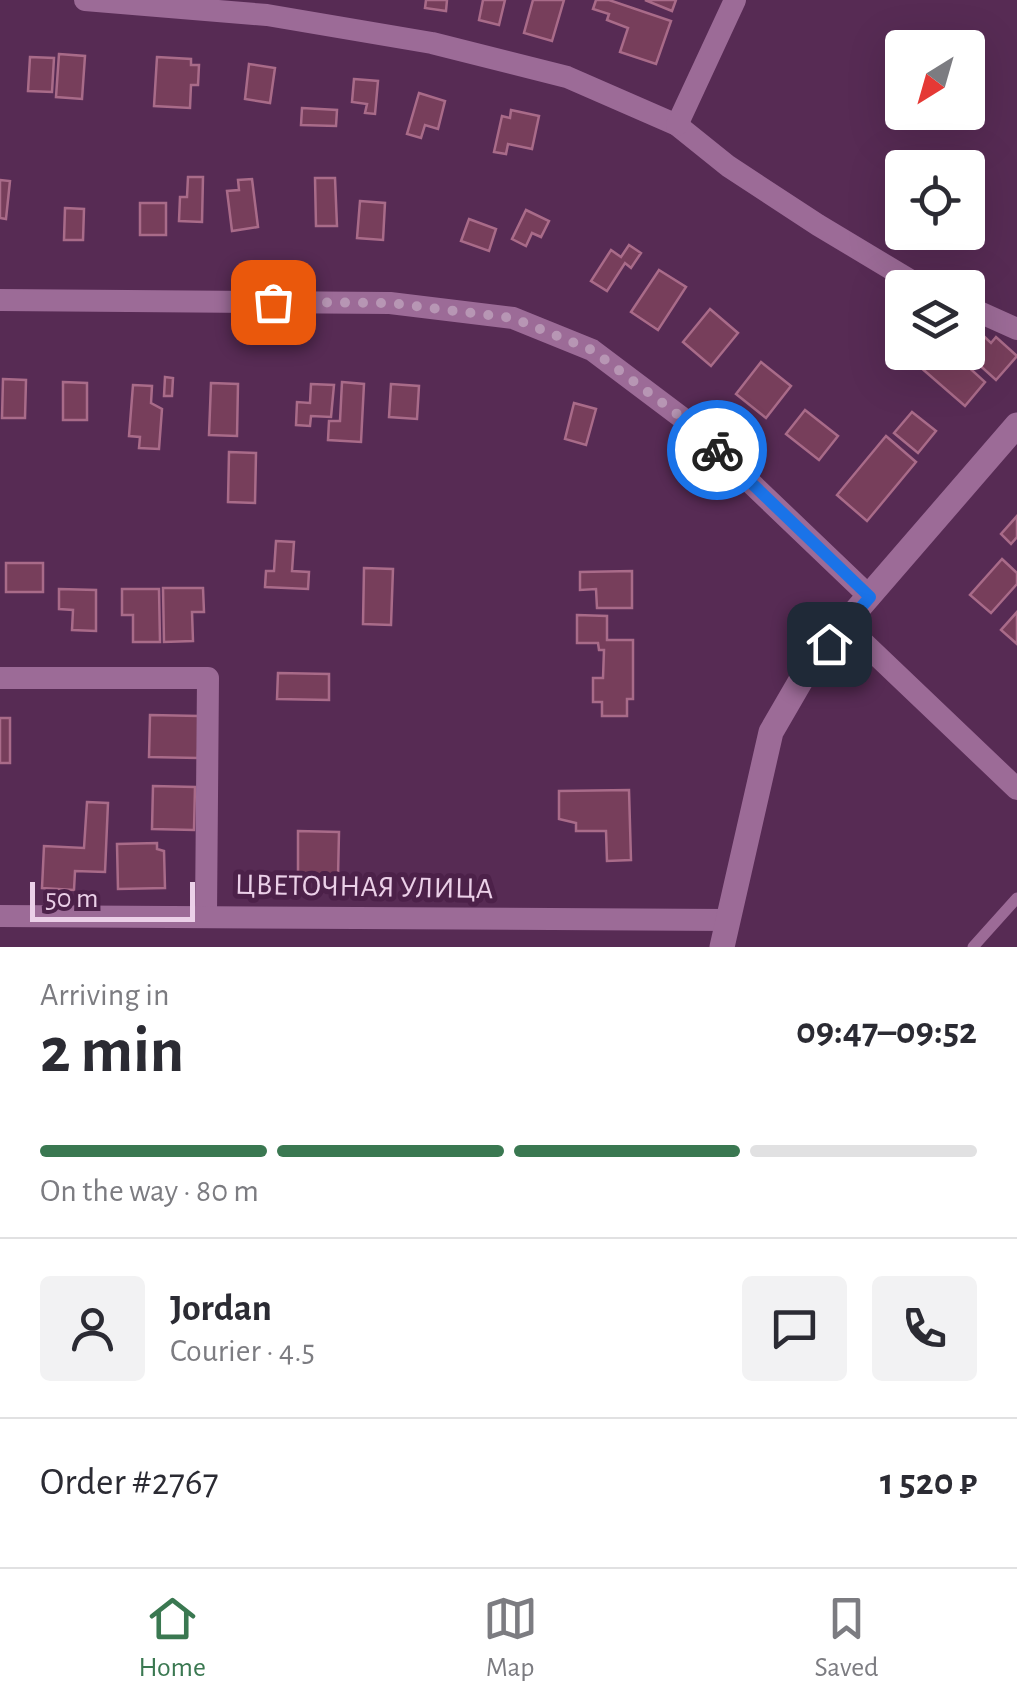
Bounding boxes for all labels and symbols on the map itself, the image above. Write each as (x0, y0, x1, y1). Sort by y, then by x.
north arrow (885, 30, 985, 130)
pin (231, 260, 316, 345)
courier (667, 400, 767, 500)
pin (787, 602, 872, 687)
street label: ЦВЕТОЧНАЯ УЛИЦА (234, 870, 493, 904)
scale bar (30, 877, 195, 921)

